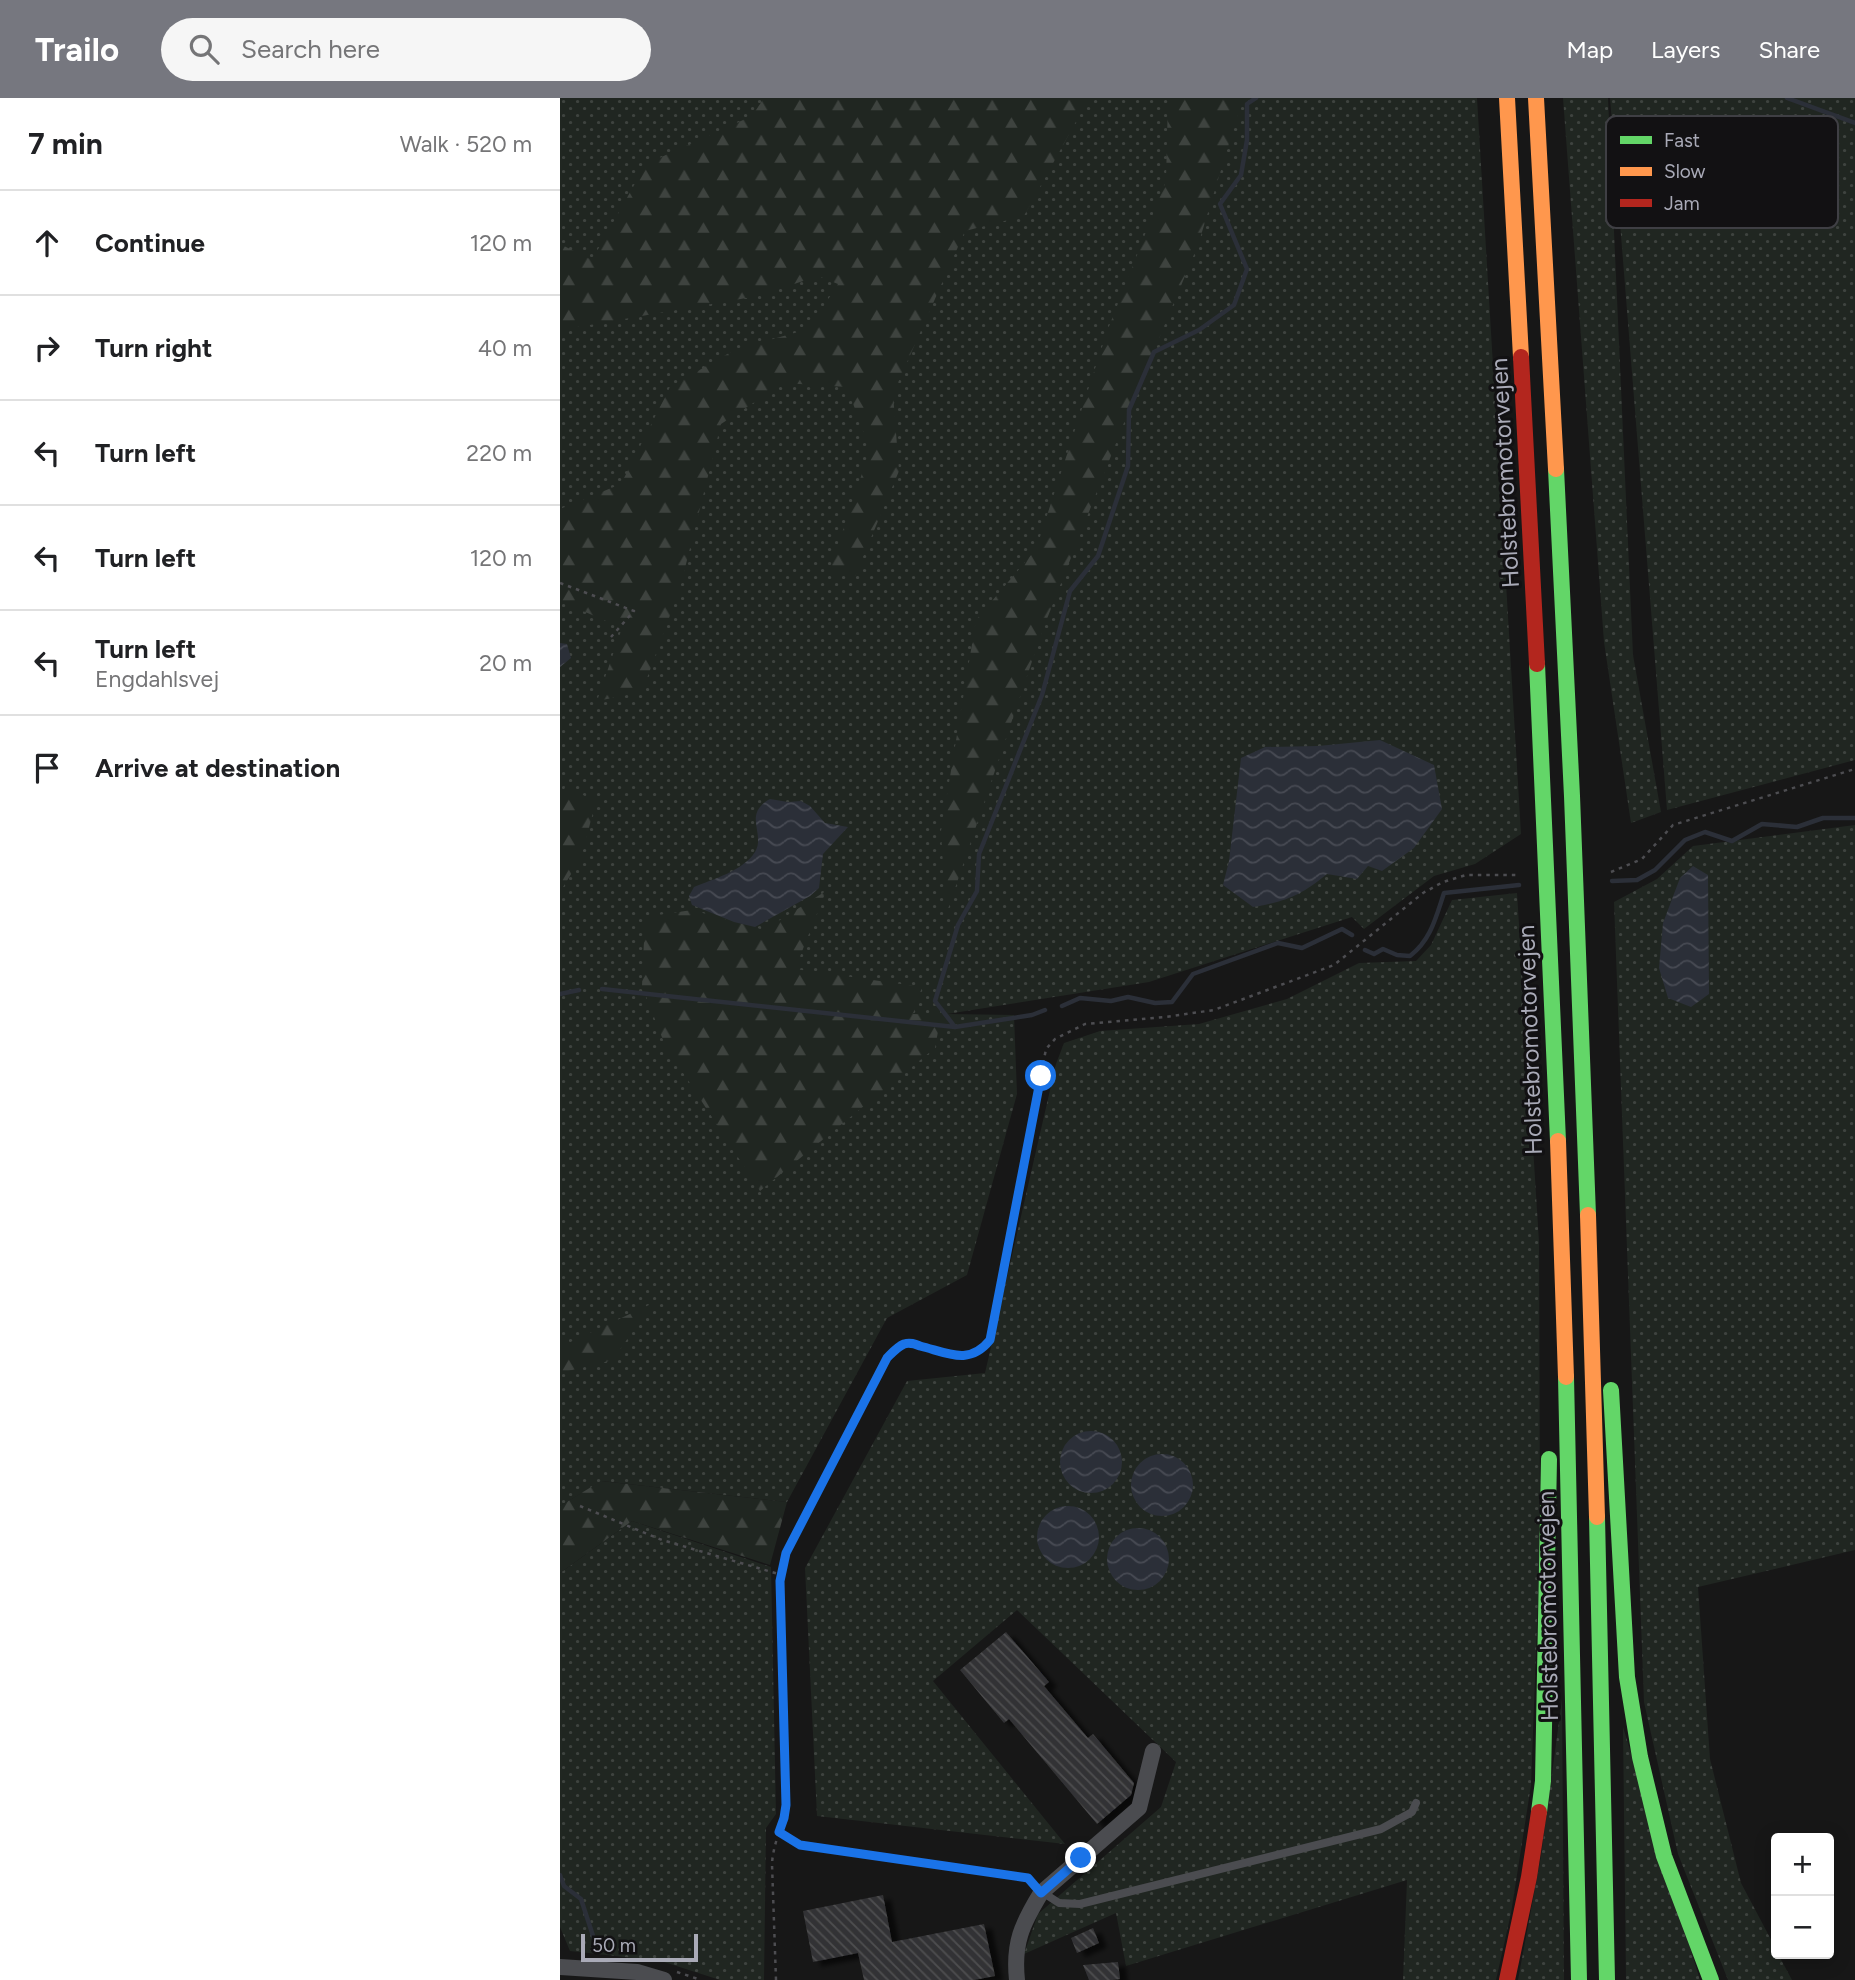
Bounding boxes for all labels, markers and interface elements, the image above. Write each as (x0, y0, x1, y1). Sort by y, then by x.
search box (161, 18, 651, 81)
text: Trailo (35, 30, 119, 69)
icon: search (185, 30, 223, 68)
text: Search here (241, 33, 380, 65)
text: Map (1566, 35, 1613, 64)
text: Layers (1651, 35, 1720, 64)
text: Share (1758, 35, 1820, 64)
legend (1606, 116, 1838, 228)
text: 7 min (28, 125, 103, 162)
text: Fast (1664, 129, 1700, 152)
text: Walk · 520 m (400, 130, 532, 158)
text: Slow (1664, 160, 1706, 183)
text: Jam (1664, 192, 1700, 215)
icon: ahead (28, 224, 66, 262)
text: Continue (95, 227, 205, 259)
text: 120 m (470, 229, 532, 257)
icon: right (28, 329, 66, 367)
text: Turn right (95, 332, 212, 364)
text: 40 m (478, 334, 532, 362)
street label: Holstebromotorvejen (1484, 357, 1525, 589)
icon: left (28, 434, 66, 472)
text: Turn left (95, 437, 196, 469)
text: 220 m (466, 439, 532, 467)
icon: left (28, 539, 66, 577)
text: Turn left (95, 542, 196, 574)
text: 120 m (470, 544, 532, 572)
text: Turn left (95, 633, 196, 665)
icon: left (28, 644, 66, 682)
text: 20 m (479, 649, 532, 677)
text: Engdahlsvej (95, 665, 219, 693)
icon: arrive (28, 749, 66, 787)
text: Arrive at destination (95, 752, 340, 784)
street label: Holstebromotorvejen (1511, 924, 1548, 1156)
route start (1025, 1060, 1056, 1091)
street label: Holstebromotorvejen (1531, 1491, 1564, 1721)
map controls (1771, 1833, 1834, 1959)
button: + (1771, 1833, 1834, 1896)
route end (1065, 1842, 1096, 1873)
button: − (1771, 1896, 1834, 1959)
scale bar (581, 1931, 698, 1963)
text: 50 m (592, 1934, 636, 1957)

